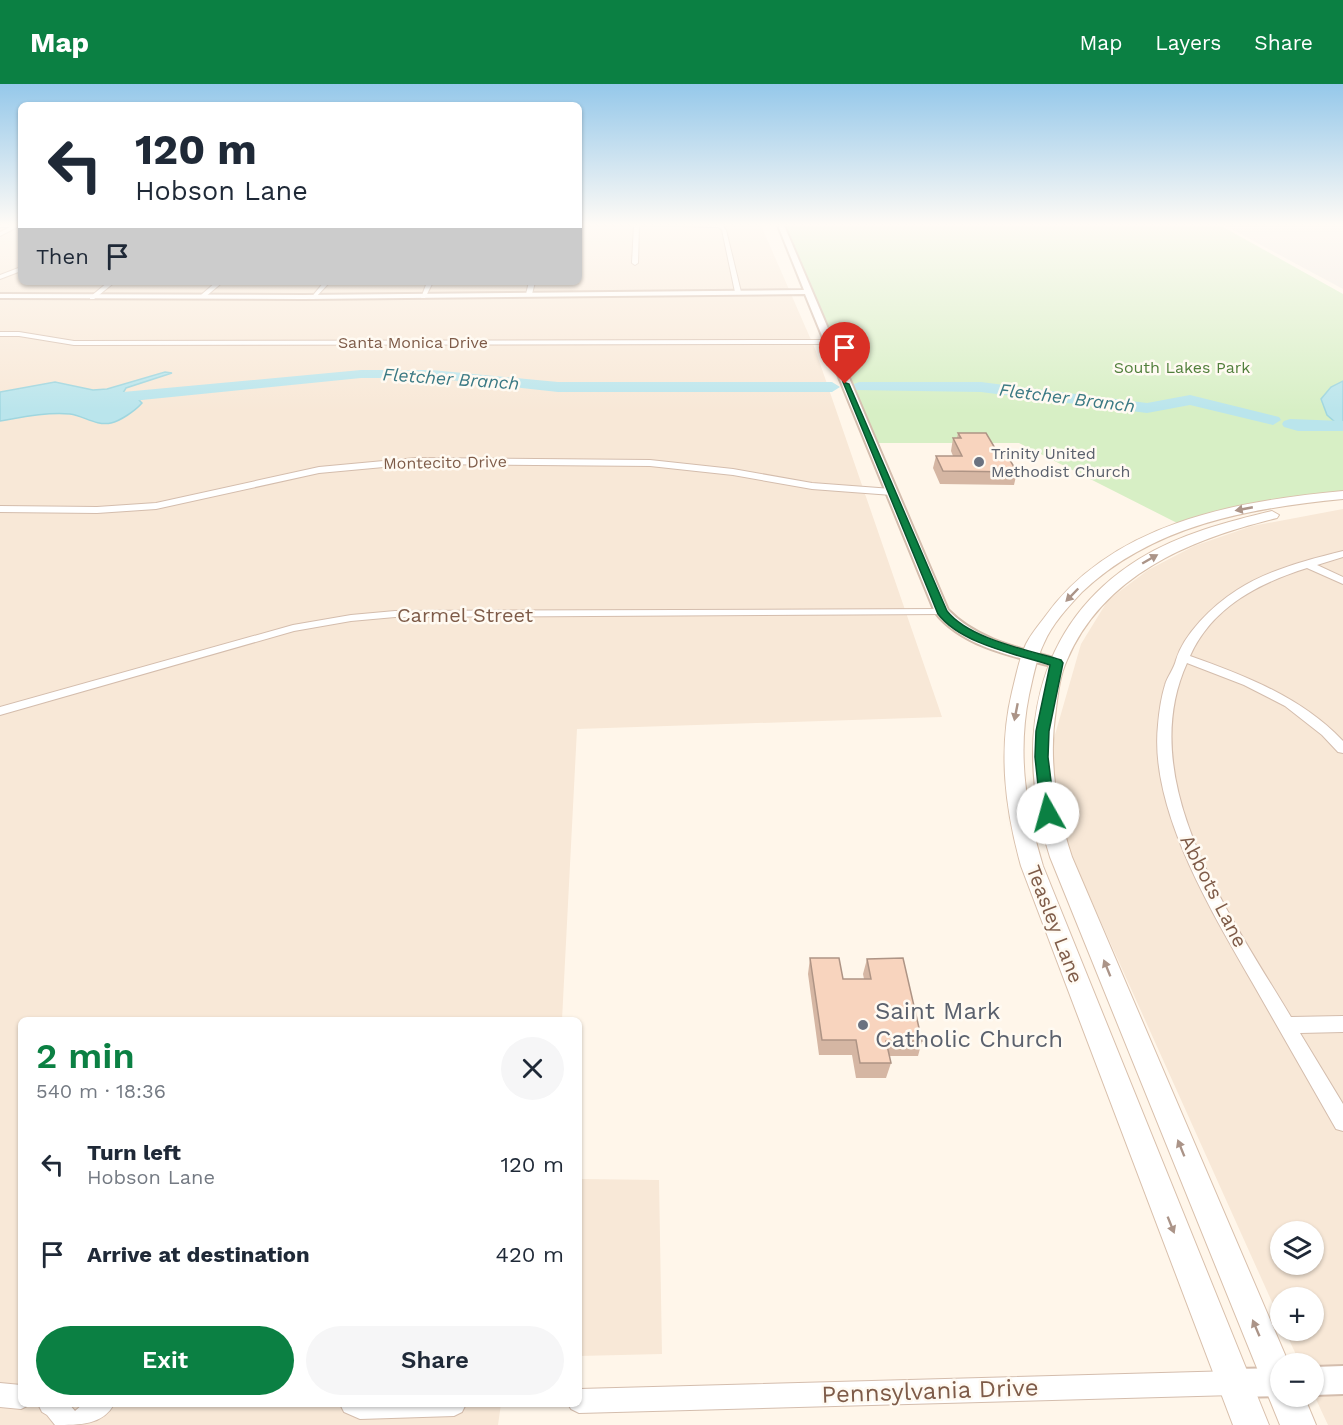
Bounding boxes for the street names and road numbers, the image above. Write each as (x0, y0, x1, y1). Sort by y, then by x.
street label: Santa Monica Drive (338, 333, 488, 352)
street label: Montecito Drive (383, 452, 507, 473)
street label: Carmel Street (397, 603, 534, 627)
street label: Abbots Lane (1175, 831, 1253, 951)
street label: Teasley Lane (1022, 862, 1088, 986)
street label: Pennsylvania Drive (821, 1373, 1039, 1409)

